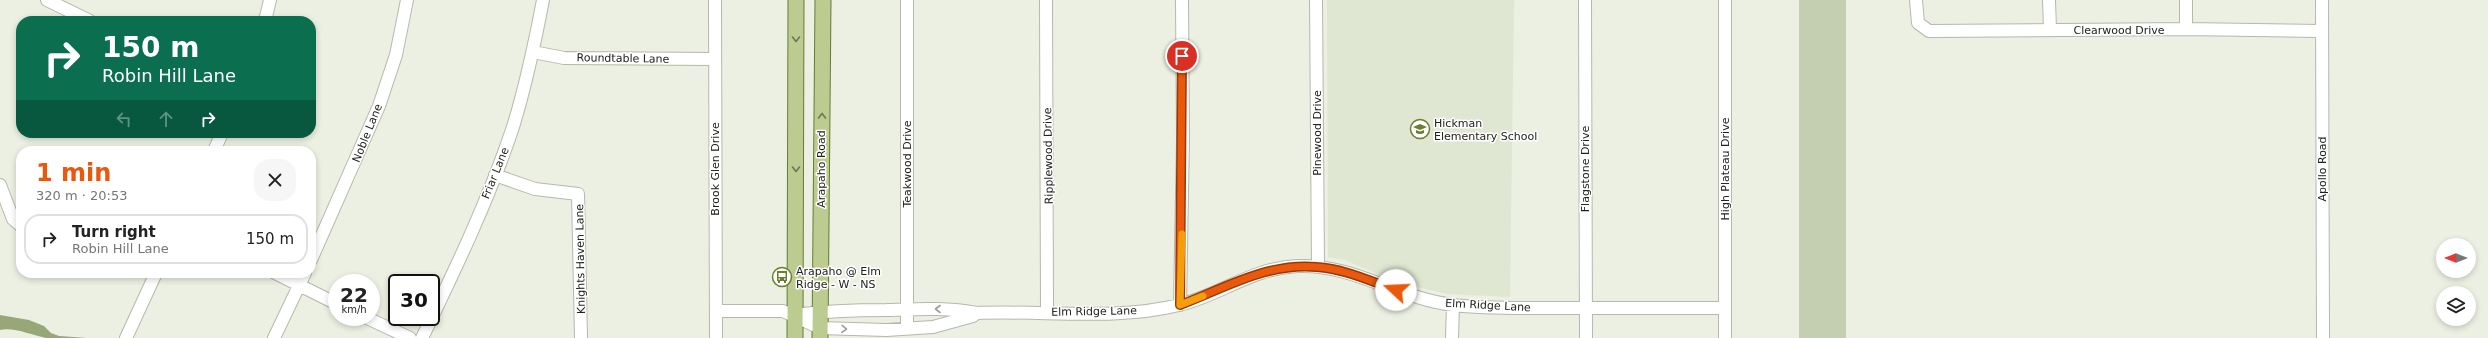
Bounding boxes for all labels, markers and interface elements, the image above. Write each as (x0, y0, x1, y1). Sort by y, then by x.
street label: Clearwood Drive (2073, 24, 2165, 37)
text: 150 m (102, 31, 199, 64)
icon: right (36, 32, 88, 84)
one-way arrow (792, 36, 800, 42)
pin (1165, 39, 1199, 73)
icon: arrive (1171, 45, 1193, 67)
street label: Roundtable Lane (576, 51, 670, 66)
text: Robin Hill Lane (102, 65, 236, 86)
street label: Pinewood Drive (1311, 90, 1324, 176)
street label: Noble Lane (350, 102, 385, 164)
street label: Ripplewood Drive (1041, 107, 1056, 204)
icon: left (113, 108, 135, 130)
icon: ahead (155, 108, 177, 130)
icon: right (197, 108, 219, 130)
one-way arrow (818, 113, 826, 119)
place label: Hickman Elementary School (1434, 117, 1537, 143)
street label: High Plateau Drive (1719, 117, 1732, 220)
school or university icon: Hickman Elementary School (1409, 118, 1431, 140)
street label: Teakwood Drive (901, 120, 914, 209)
street label: Brook Glen Drive (709, 122, 722, 216)
street label: Flagstone Drive (1579, 126, 1592, 212)
street label: Arapaho Road (815, 130, 828, 208)
street label: Apollo Road (2316, 136, 2329, 202)
street label: Friar Lane (479, 145, 512, 201)
text: 1 min (36, 159, 111, 187)
button: close (254, 159, 296, 201)
one-way arrow (792, 166, 800, 172)
text: 320 m · 20:53 (36, 188, 127, 203)
street label: Knights Haven Lane (573, 204, 588, 314)
text: Turn right (72, 223, 156, 241)
icon: right (38, 228, 60, 250)
text: 150 m (246, 230, 294, 248)
north arrow (2436, 238, 2476, 278)
map controls (2436, 238, 2476, 326)
text: Robin Hill Lane (72, 241, 169, 256)
place label: Arapaho @ Elm Ridge - W - NS (796, 265, 881, 291)
bus stop icon: Arapaho @ Elm Ridge - W - NS (771, 266, 793, 288)
position arrow (1375, 269, 1417, 311)
speed limit sign: 30 (388, 274, 440, 326)
text: 22 (340, 283, 368, 307)
button: layers (2436, 286, 2476, 326)
street label: Elm Ridge Lane (1445, 297, 1531, 314)
text: km/h (341, 304, 367, 315)
street label: Elm Ridge Lane (1051, 304, 1137, 319)
one-way arrow (935, 305, 941, 313)
one-way arrow (841, 325, 847, 333)

